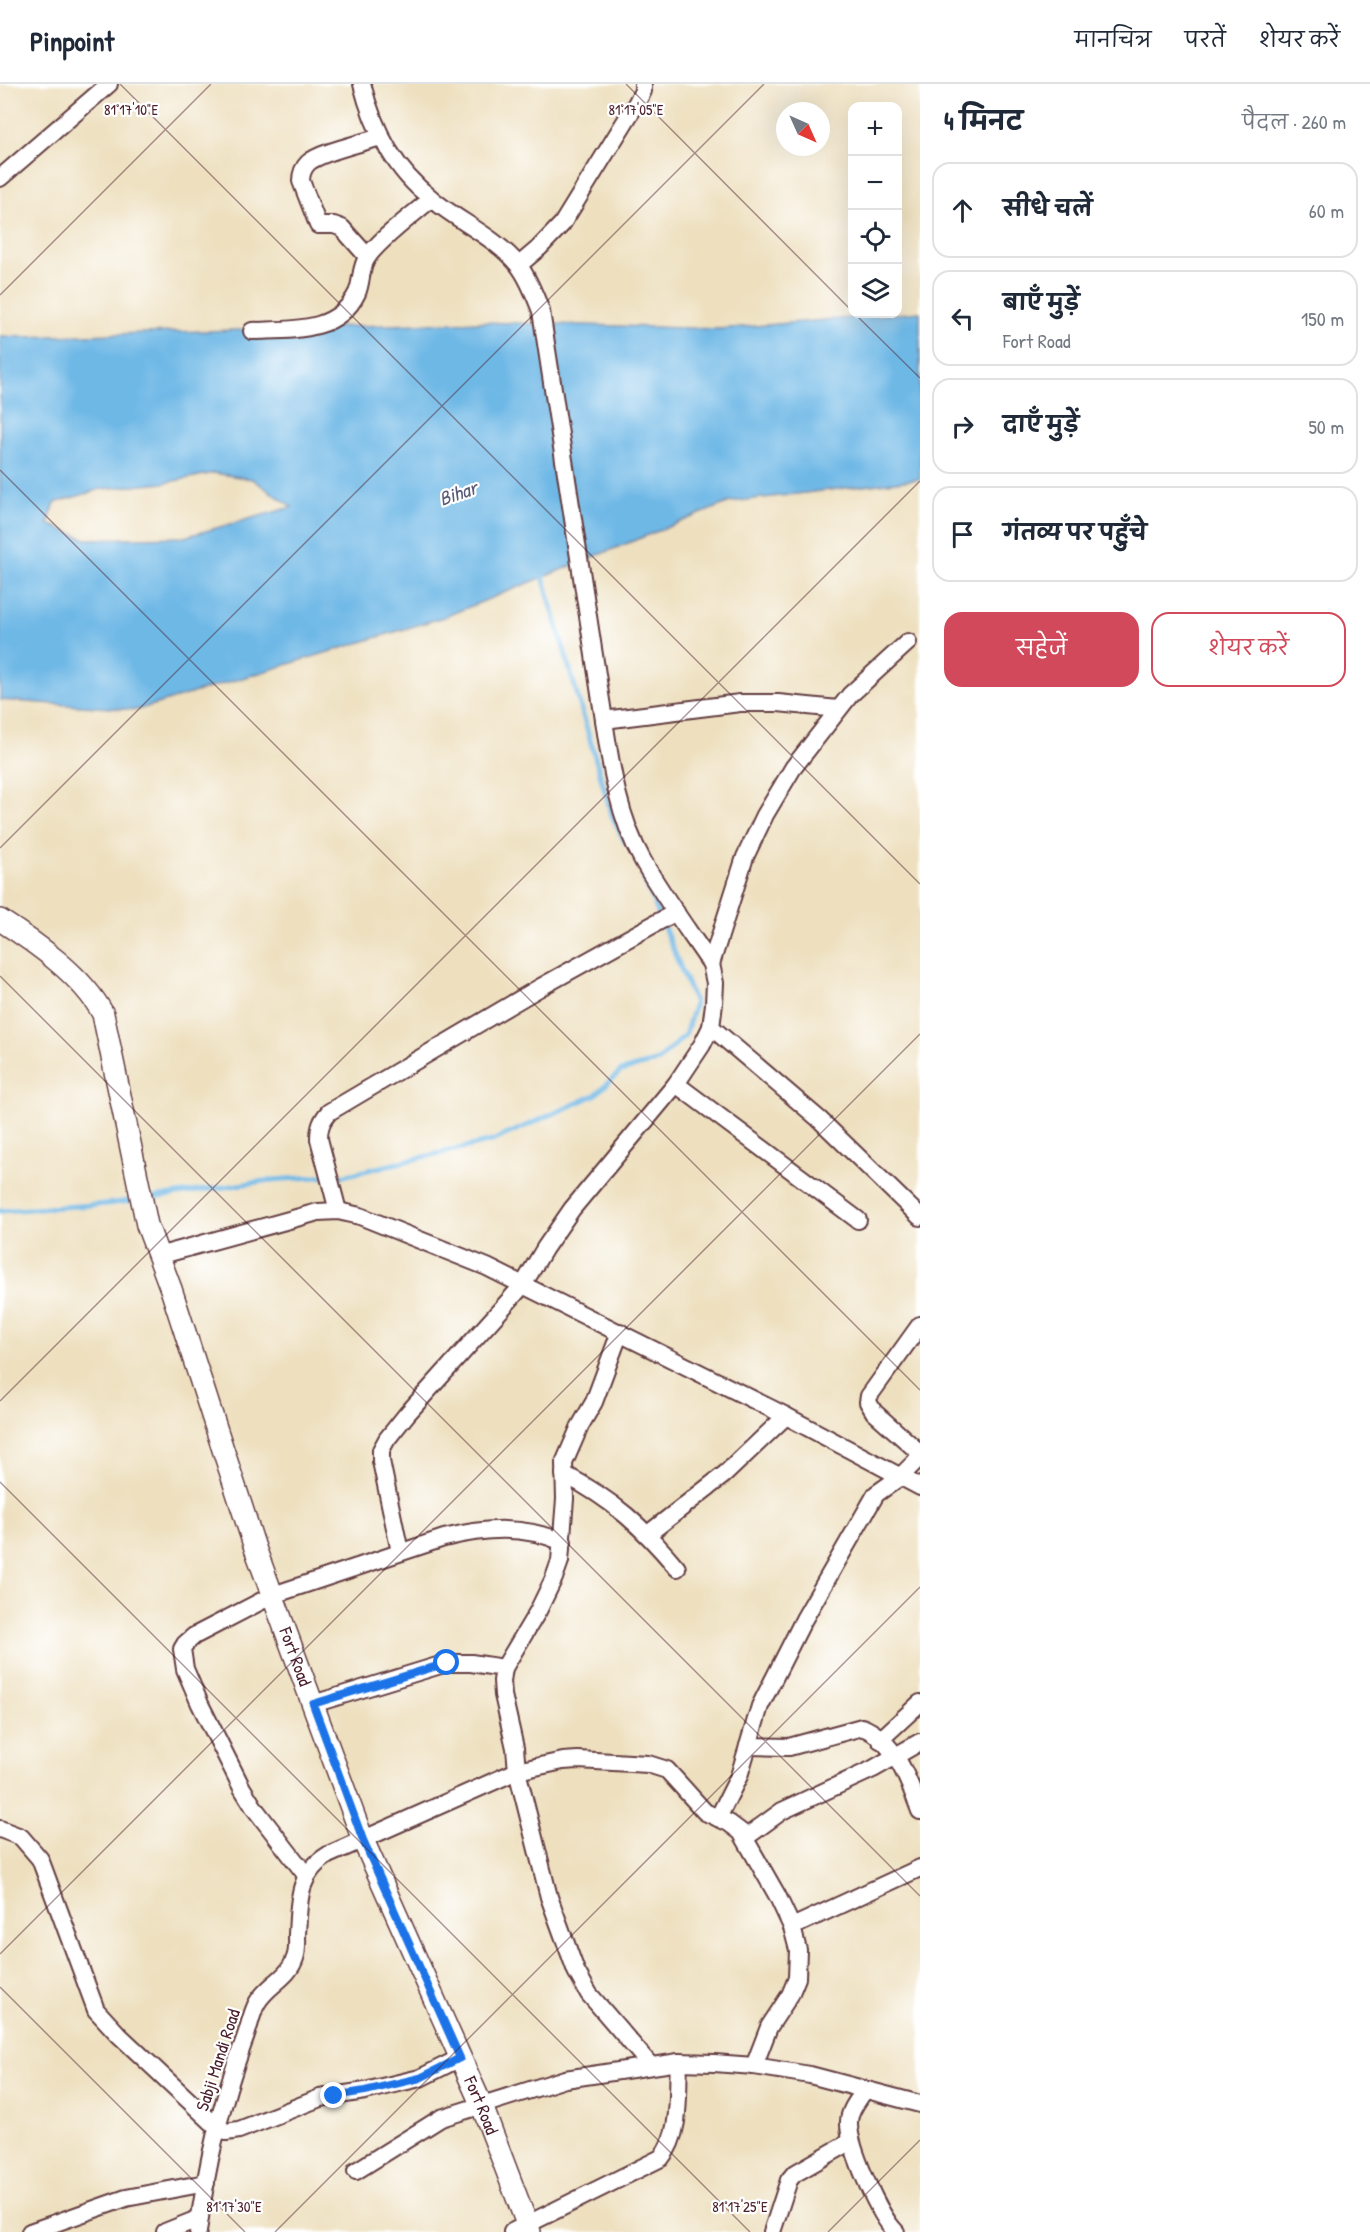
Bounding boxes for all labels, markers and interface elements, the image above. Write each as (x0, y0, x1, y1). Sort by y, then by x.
text: Pinpoint (30, 22, 114, 60)
text: मानचित्र (1075, 25, 1152, 54)
text: परतें (1185, 25, 1226, 54)
text: शेयर करें (1259, 25, 1340, 54)
text: 81°17'10"E (104, 99, 158, 120)
text: 81°17'05"E (609, 99, 664, 120)
north arrow (776, 102, 830, 156)
map controls (848, 102, 902, 318)
button: + (848, 102, 902, 156)
text: 4 मिनट (944, 103, 1023, 138)
text: पैदल · 260 m (1242, 108, 1346, 135)
button: − (848, 156, 902, 210)
text: सीधे चलें (1003, 193, 1093, 223)
icon: ahead (946, 194, 979, 227)
text: 60 m (1309, 197, 1344, 224)
button: locate (848, 210, 902, 264)
button: layers (848, 264, 902, 318)
text: बाएँ मुड़ें (1003, 287, 1080, 317)
icon: left (946, 302, 979, 335)
text: 150 m (1301, 305, 1344, 332)
text: Fort Road (1003, 327, 1071, 354)
text: दाएँ मुड़ें (1003, 409, 1079, 439)
icon: right (946, 410, 979, 443)
text: 50 m (1308, 413, 1344, 440)
water label: Bihar (435, 473, 483, 512)
text: गंतव्य पर पहुँचे (1003, 517, 1147, 547)
icon: arrive (946, 518, 979, 551)
button: सहेजें (944, 612, 1139, 687)
button: शेयर करें (1151, 612, 1346, 687)
street label: Fort Road (273, 1623, 318, 1689)
route start (433, 1649, 459, 1675)
street label: Sabji Mandi Road (189, 2006, 246, 2114)
street label: Fort Road (458, 2071, 505, 2138)
route end (320, 2082, 346, 2108)
text: 81°17'30"E (206, 2196, 262, 2217)
text: 81°17'25"E (712, 2196, 768, 2217)

